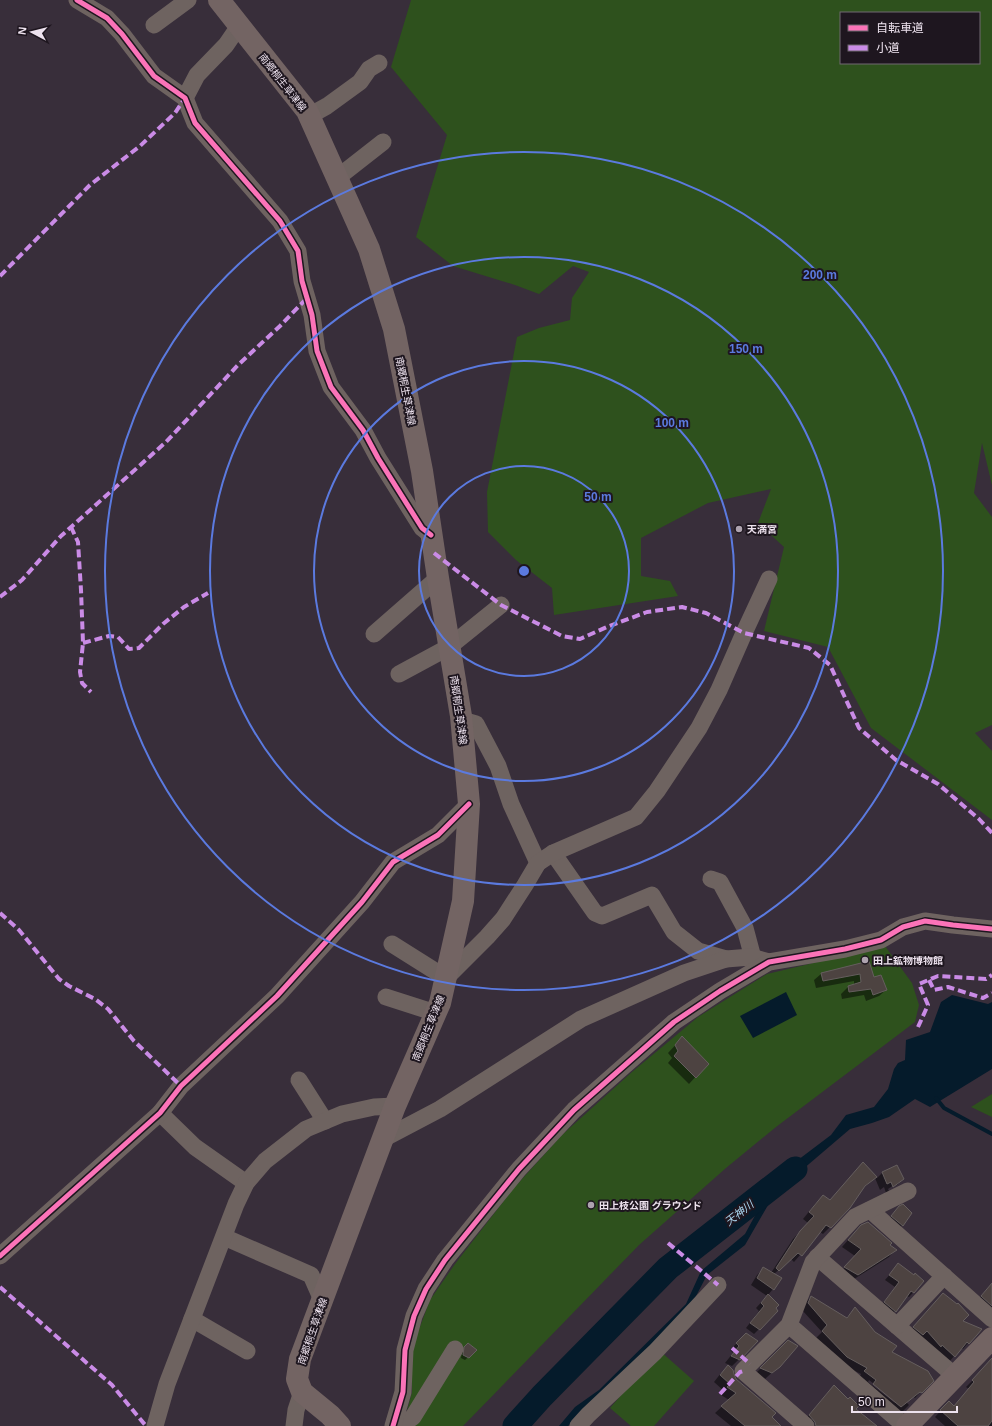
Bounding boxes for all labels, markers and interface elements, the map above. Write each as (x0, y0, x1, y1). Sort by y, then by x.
north arrow (12, 12, 52, 52)
legend (840, 12, 980, 64)
text: 自転車道 (876, 21, 924, 35)
text: N (16, 26, 29, 35)
text: 小道 (876, 41, 900, 55)
street label: 南郷桐生草津線 (257, 51, 308, 113)
text: 200 m (803, 268, 837, 282)
text: 150 m (729, 342, 763, 356)
street label: 南郷桐生草津線 (393, 356, 418, 427)
text: 100 m (655, 416, 689, 430)
text: 50 m (584, 490, 612, 504)
marker: 天満宮 (734, 524, 744, 534)
place label: 天満宮 (747, 524, 777, 535)
centre of rings (517, 564, 531, 578)
street label: 南郷桐生草津線 (448, 675, 469, 745)
marker: 田上鉱物博物館 (860, 955, 870, 965)
place label: 田上鉱物博物館 (873, 955, 943, 966)
street label: 南郷桐生草津線 (410, 994, 447, 1063)
water label: 天神川 (722, 1197, 756, 1228)
marker: 田上枝公園 グラウンド (586, 1200, 596, 1210)
place label: 田上枝公園 グラウンド (599, 1200, 702, 1211)
street label: 南郷桐生草津線 (296, 1296, 329, 1366)
scale bar (852, 1388, 957, 1414)
text: 50 m (858, 1395, 885, 1409)

